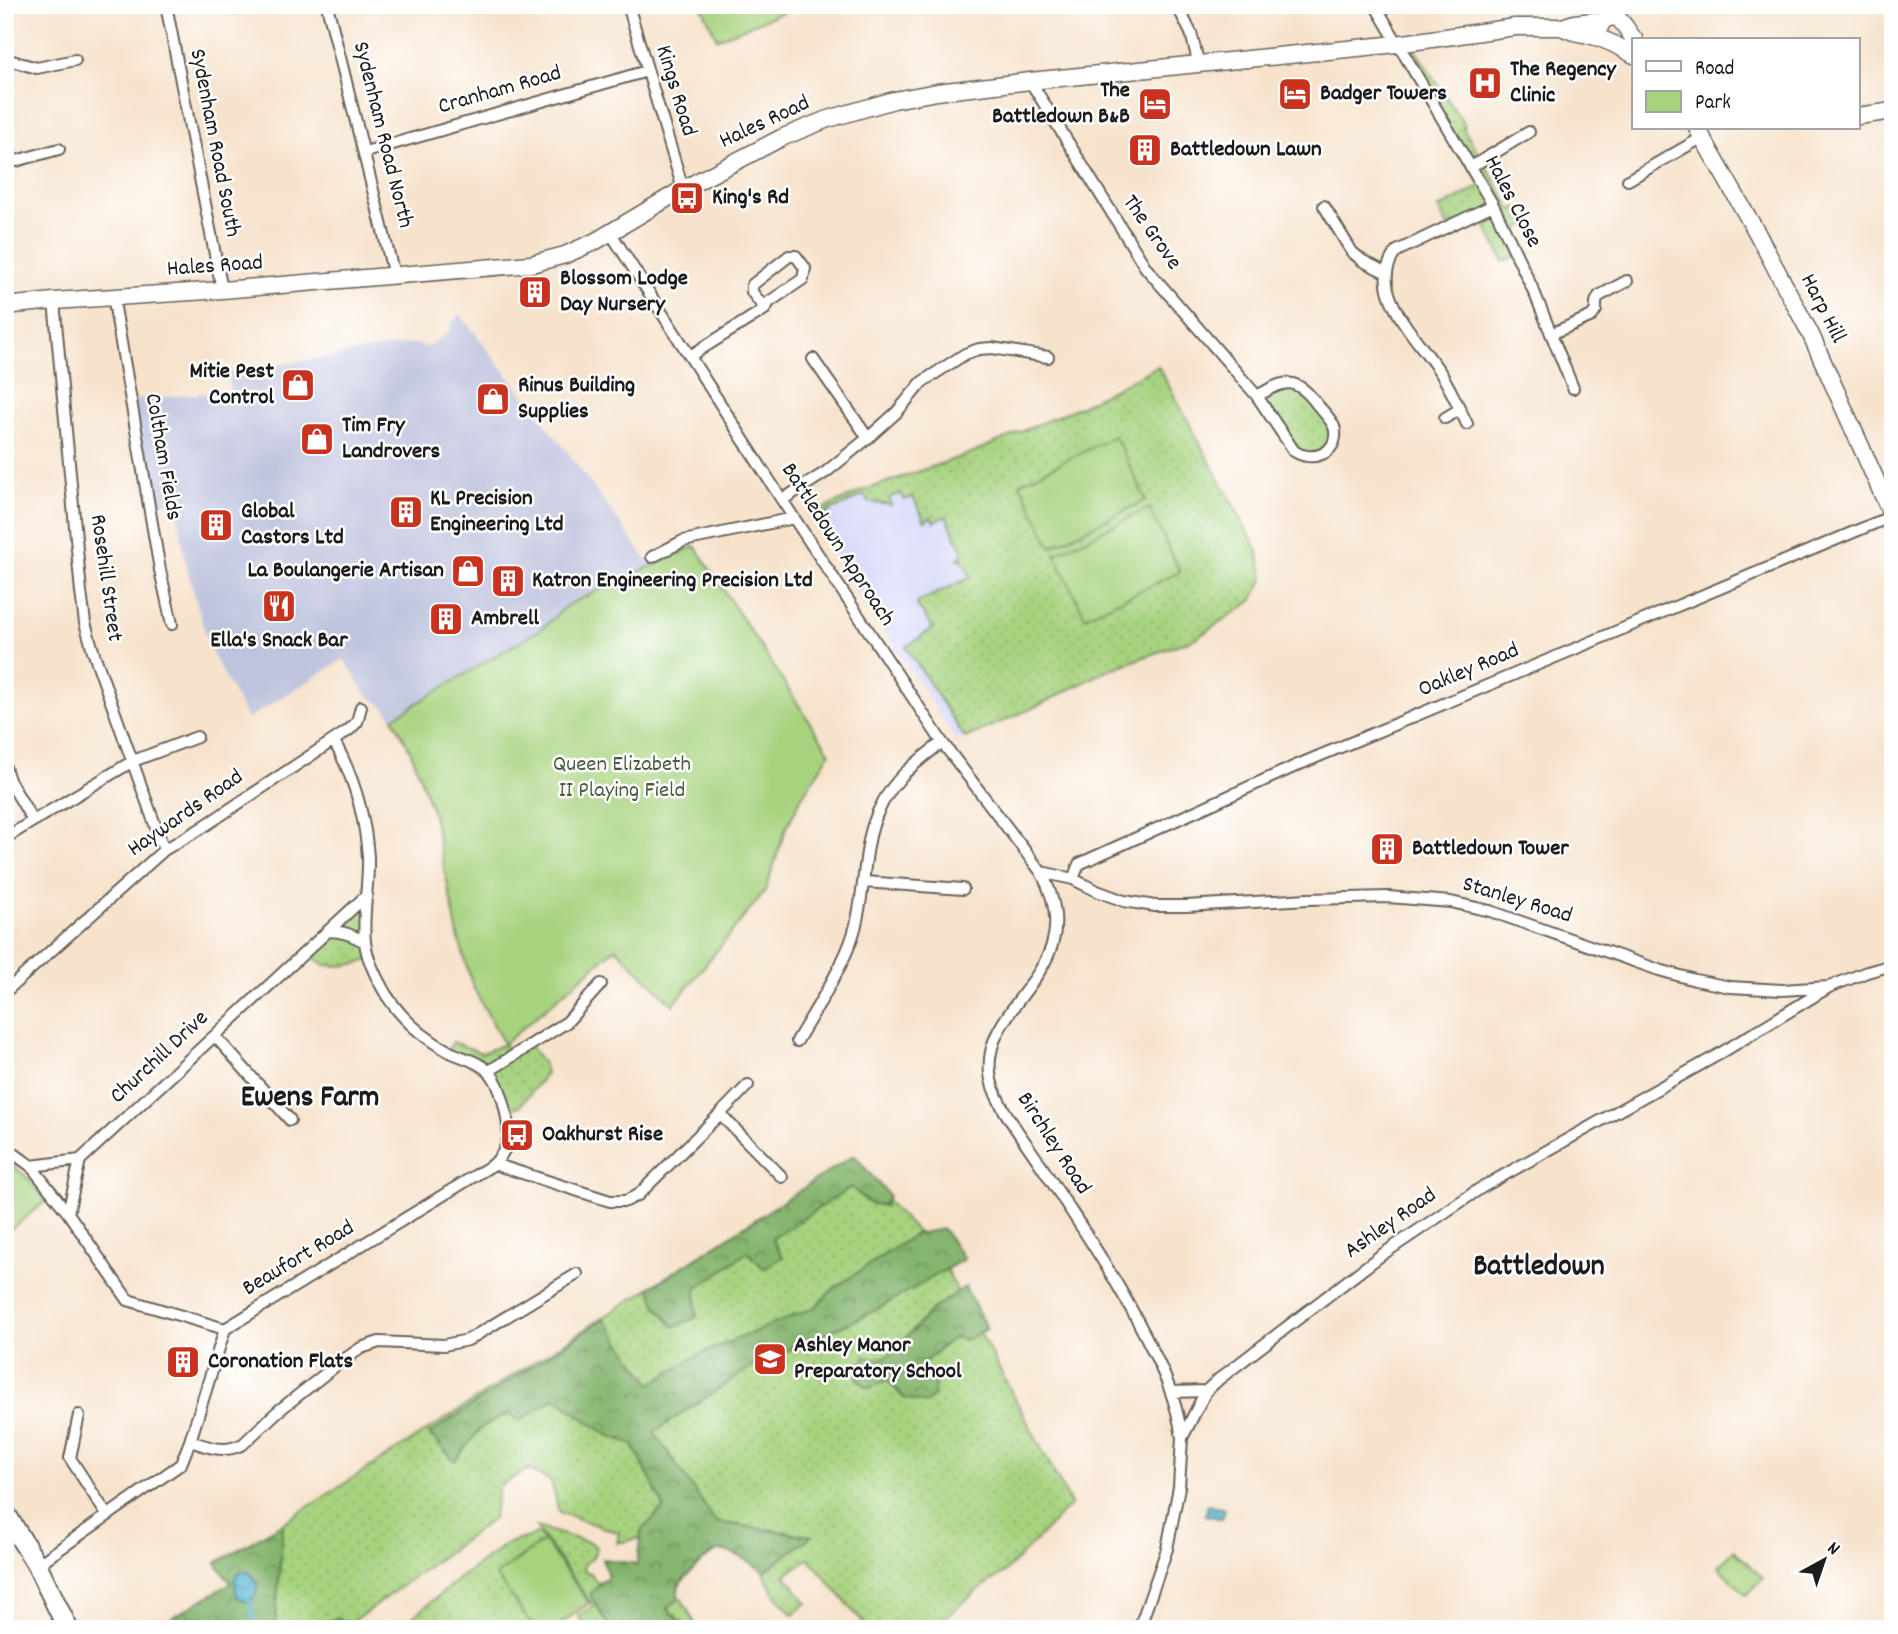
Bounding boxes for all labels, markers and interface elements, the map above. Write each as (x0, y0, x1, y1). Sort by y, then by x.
street label: Sydenham Road North (343, 38, 421, 232)
legend (1632, 38, 1860, 130)
street label: Kings Road (646, 41, 704, 141)
street label: Sydenham Road South (180, 46, 248, 240)
place label: The Regency Clinic (1510, 54, 1618, 113)
text: Road (1695, 55, 1734, 85)
street label: Cranham Road (435, 58, 565, 124)
hospital icon: The Regency Clinic (1466, 64, 1504, 102)
place label: The Battledown B&B (992, 75, 1130, 134)
hotel icon: Badger Towers (1276, 75, 1314, 113)
place label: Badger Towers (1320, 78, 1447, 111)
hotel icon: The Battledown B&B (1136, 85, 1174, 123)
street label: Hales Road (714, 88, 816, 158)
text: Park (1695, 89, 1731, 119)
building icon: Battledown Lawn (1126, 131, 1164, 169)
place label: Battledown Lawn (1170, 134, 1322, 167)
street label: Hales Close (1475, 150, 1549, 254)
bus stop icon: King's Rd (668, 179, 706, 217)
place label: King's Rd (712, 182, 789, 215)
street label: The Grove (1113, 189, 1189, 277)
street label: Hales Road (166, 247, 264, 287)
place label: Blossom Lodge Day Nursery (560, 263, 688, 322)
street label: Harp Hill (1791, 269, 1854, 350)
building icon: Blossom Lodge Day Nursery (516, 273, 554, 311)
place label: Mitie Pest Control (189, 356, 275, 415)
shop icon: Mitie Pest Control (279, 366, 317, 404)
place label: Rinus Building Supplies (518, 370, 635, 429)
shop icon: Rinus Building Supplies (474, 380, 512, 418)
street label: Coltham Fields (135, 391, 189, 523)
place label: Tim Fry Landrovers (342, 410, 441, 469)
shop icon: Tim Fry Landrovers (298, 420, 336, 458)
street label: Battledown Approach (772, 457, 902, 633)
place label: KL Precision Engineering Ltd (430, 483, 564, 542)
building icon: KL Precision Engineering Ltd (387, 493, 425, 531)
place label: Global Castors Ltd (241, 496, 344, 555)
building icon: Global Castors Ltd (197, 506, 235, 544)
street label: Rosehill Street (80, 512, 130, 644)
shop icon: La Boulangerie Artisan (449, 552, 487, 590)
place label: La Boulangerie Artisan (247, 555, 444, 588)
building icon: Katron Engineering Precision Ltd (489, 562, 527, 600)
place label: Katron Engineering Precision Ltd (532, 565, 813, 598)
restaurant icon: Ella's Snack Bar (260, 587, 298, 625)
building icon: Ambrell (427, 600, 465, 638)
place label: Ambrell (471, 603, 539, 636)
place label: Ella's Snack Bar (210, 625, 348, 658)
street label: Oakley Road (1413, 635, 1525, 707)
park label: Queen Elizabeth II Playing Field (553, 749, 691, 808)
street label: Haywards Road (121, 762, 251, 866)
building icon: Battledown Tower (1368, 830, 1406, 868)
place label: Battledown Tower (1412, 833, 1569, 866)
street label: Stanley Road (1458, 869, 1576, 933)
street label: Churchill Drive (103, 1003, 217, 1113)
district label: Ewens Farm (241, 1078, 379, 1121)
street label: Birchley Road (1007, 1086, 1099, 1202)
bus stop icon: Oakhurst Rise (498, 1116, 536, 1154)
place label: Oakhurst Rise (542, 1119, 663, 1152)
street label: Ashley Road (1338, 1180, 1444, 1268)
street label: Beaufort Road (237, 1213, 361, 1305)
district label: Battledown (1473, 1247, 1605, 1290)
place label: Ashley Manor Preparatory School (794, 1330, 962, 1389)
school or university icon: Ashley Manor Preparatory School (751, 1340, 789, 1378)
building icon: Coronation Flats (164, 1343, 202, 1381)
place label: Coronation Flats (208, 1346, 354, 1379)
north arrow (1790, 1526, 1860, 1596)
text: N (1820, 1536, 1845, 1563)

